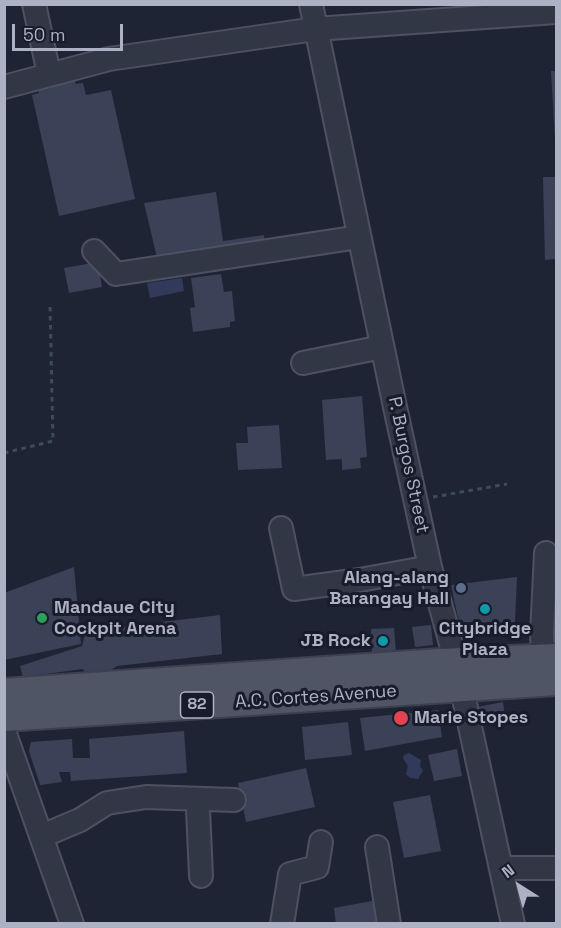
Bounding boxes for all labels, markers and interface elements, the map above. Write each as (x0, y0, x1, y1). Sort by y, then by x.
scale bar (15, 12, 126, 50)
text: 50 m (23, 23, 65, 46)
street label: P. Burgos Street (383, 395, 433, 535)
place label: Alang-alang Barangay Hall (329, 567, 449, 610)
marker: Alang-alang Barangay Hall (454, 581, 468, 595)
place label: Mandaue City Cockpit Arena (54, 597, 176, 640)
marker: Citybridge Plaza (478, 602, 492, 616)
marker: Mandaue City Cockpit Arena (35, 611, 49, 625)
place label: Citybridge Plaza (439, 618, 531, 660)
place label: JB Rock (300, 630, 371, 652)
marker: JB Rock (376, 634, 390, 648)
street label: A.C. Cortes Avenue (234, 681, 398, 713)
road number: 82 (180, 692, 214, 718)
place label: Marie Stopes (414, 707, 528, 729)
marker: Marie Stopes (392, 709, 410, 727)
north arrow (489, 856, 549, 916)
text: N (498, 859, 519, 883)

